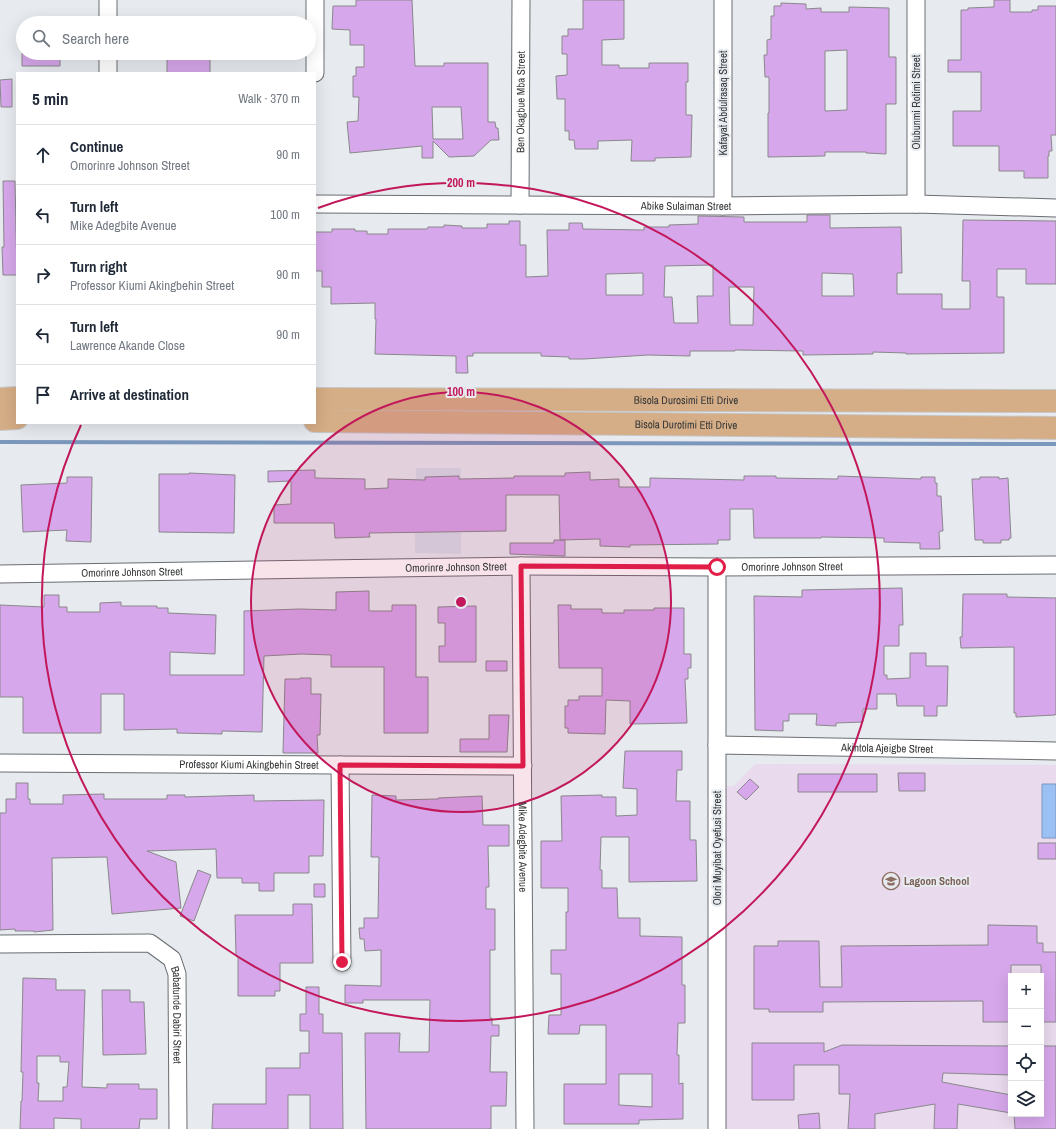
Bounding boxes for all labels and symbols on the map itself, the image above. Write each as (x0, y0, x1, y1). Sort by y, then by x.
street label: Ben Okagbue Mba Street (513, 50, 528, 153)
street label: Kafayat Abdulrasaq Street (716, 50, 730, 155)
street label: Olubunmi Rotimi Street (909, 54, 923, 149)
text: 200 m (447, 175, 475, 191)
street label: Abike Sulaiman Street (640, 199, 732, 213)
text: 100 m (447, 384, 475, 400)
street label: Bisola Durosimi Etti Drive (634, 393, 738, 407)
street label: Bisola Durotimi Etti Drive (635, 417, 737, 432)
route start (708, 558, 726, 576)
street label: Omorinre Johnson Street (405, 559, 507, 575)
street label: Omorinre Johnson Street (741, 559, 843, 574)
street label: Omorinre Johnson Street (81, 564, 183, 580)
centre of rings (454, 595, 468, 609)
street label: Akintola Ajeigbe Street (840, 740, 934, 756)
street label: Professor Kiumi Akingbehin Street (179, 757, 319, 772)
street label: Olori Muyibat Oyefusi Street (710, 790, 724, 905)
street label: Mike Adegbite Avenue (516, 802, 530, 892)
school or university icon: Lagoon School (881, 871, 901, 891)
place label: Lagoon School (904, 874, 969, 888)
route end (333, 953, 351, 971)
street label: Babatunde Dabiri Street (168, 964, 185, 1064)

